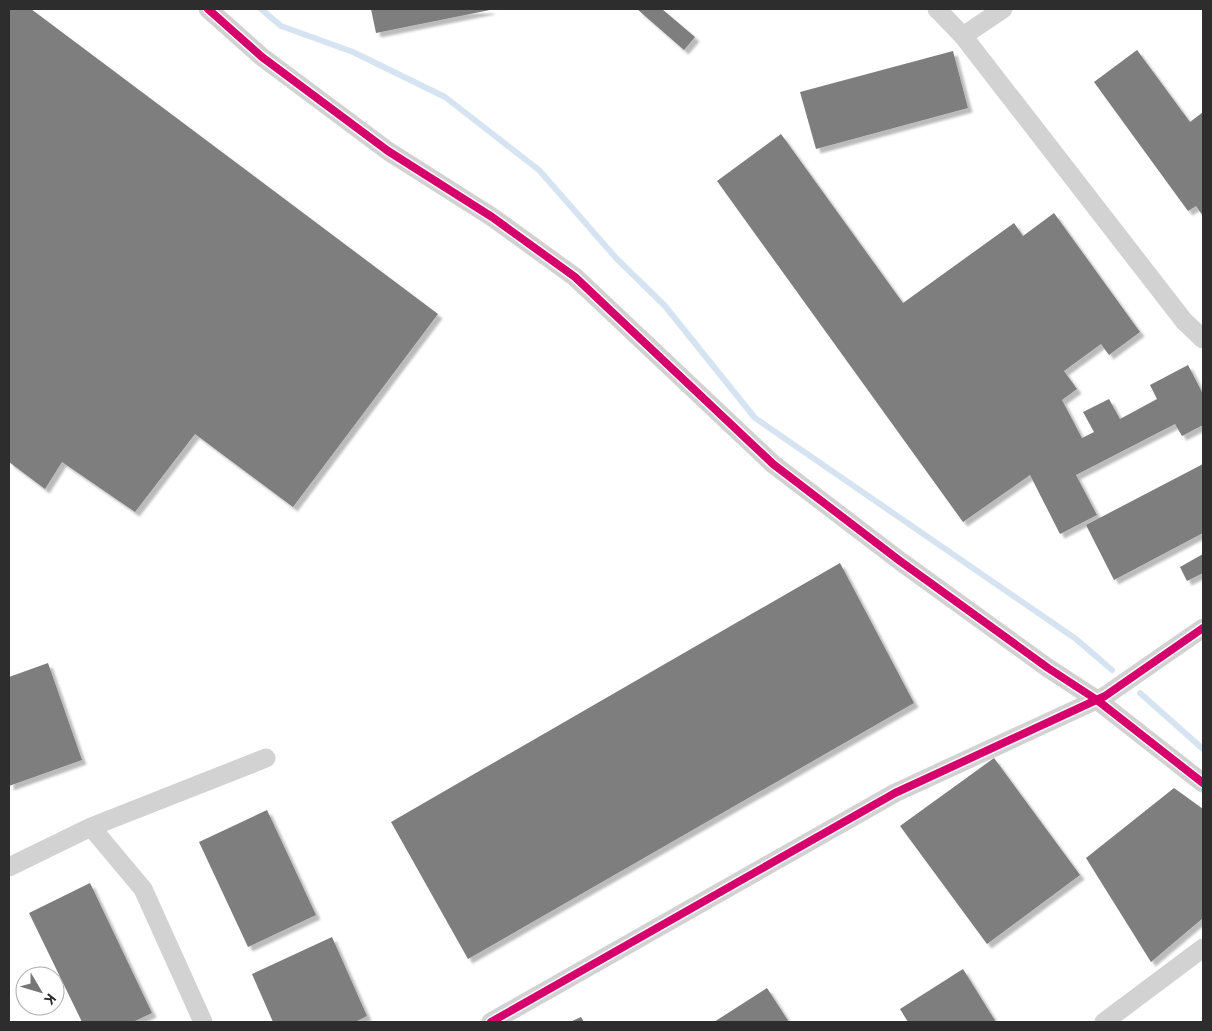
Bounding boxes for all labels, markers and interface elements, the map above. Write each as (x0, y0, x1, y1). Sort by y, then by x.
north arrow (15, 966, 65, 1016)
text: K (40, 990, 61, 1009)

